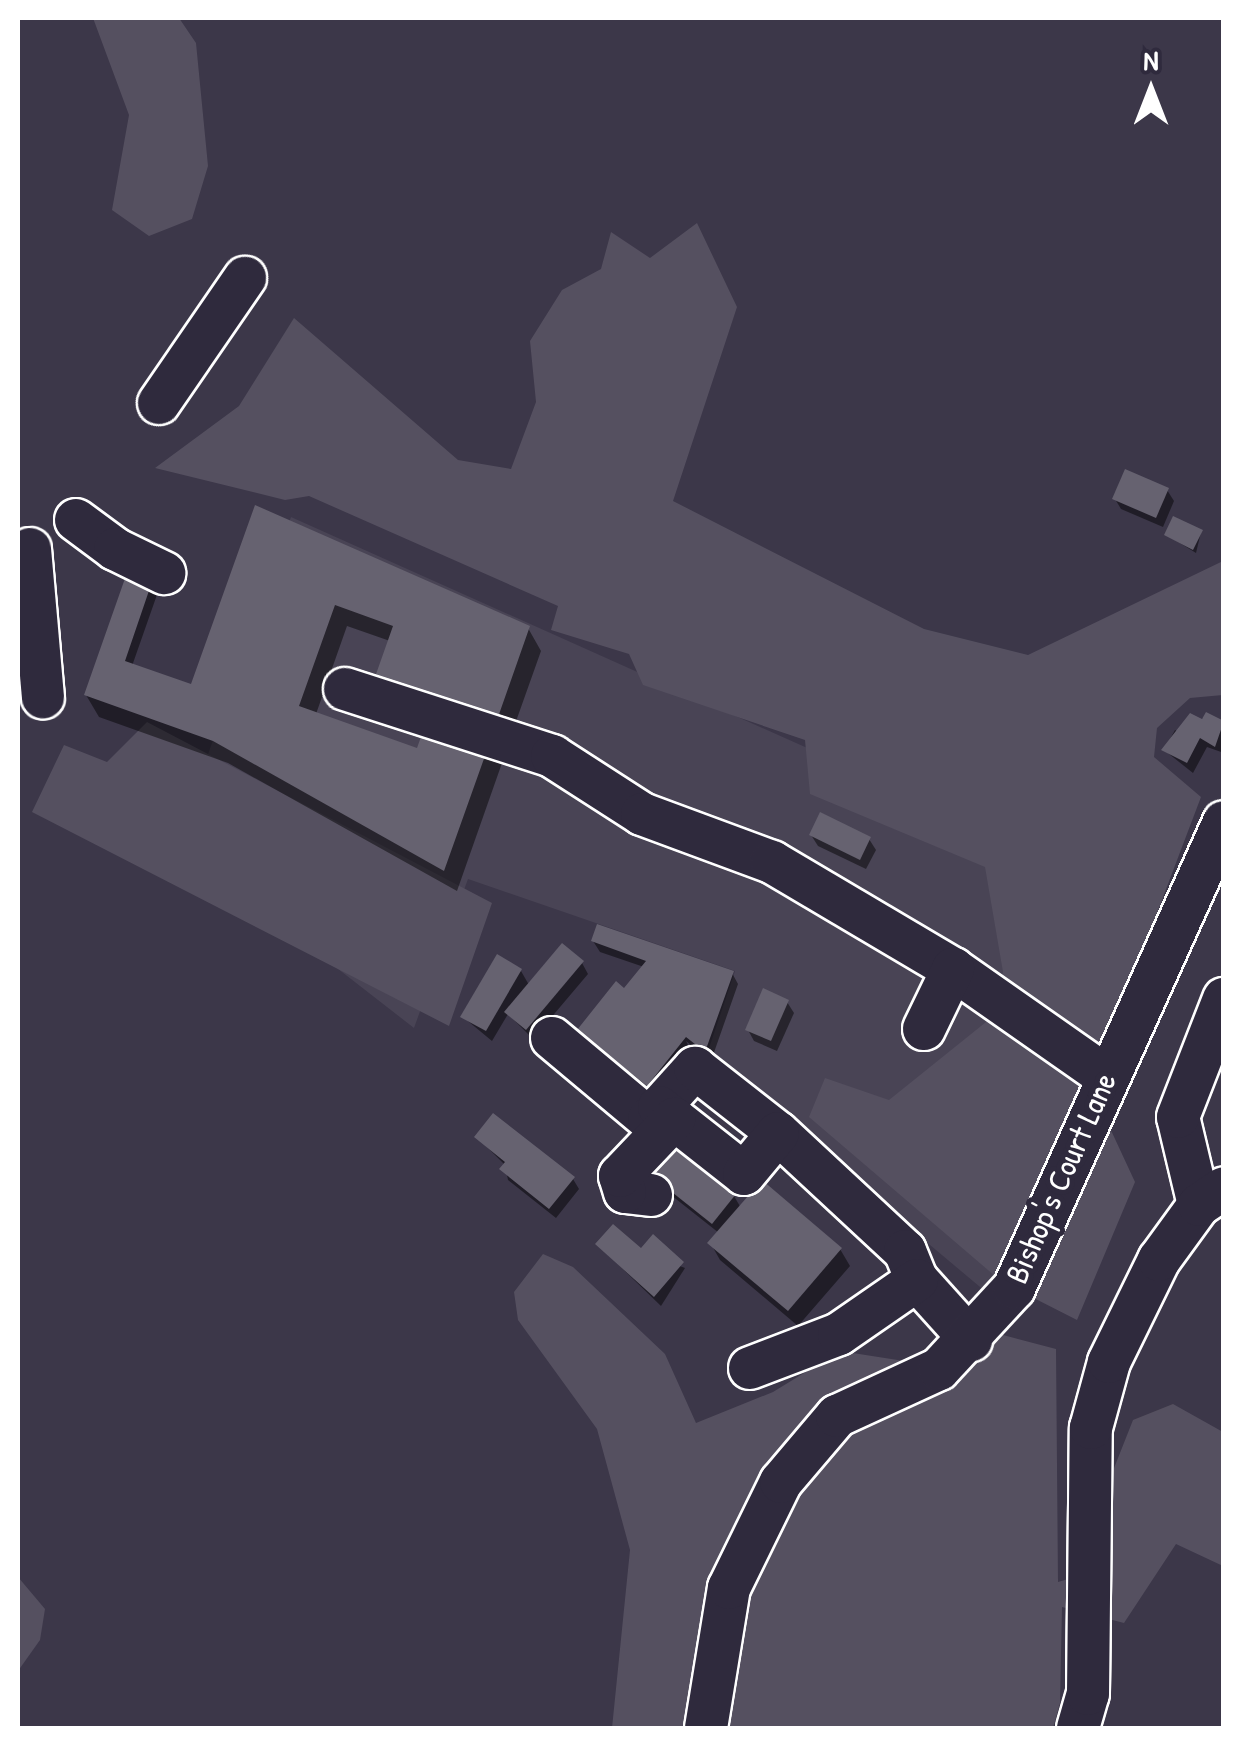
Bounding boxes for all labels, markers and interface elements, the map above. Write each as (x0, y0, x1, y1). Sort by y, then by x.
north arrow (1101, 40, 1201, 140)
text: N (1144, 41, 1158, 79)
street label: Bishop's Court Lane (997, 1067, 1125, 1289)

